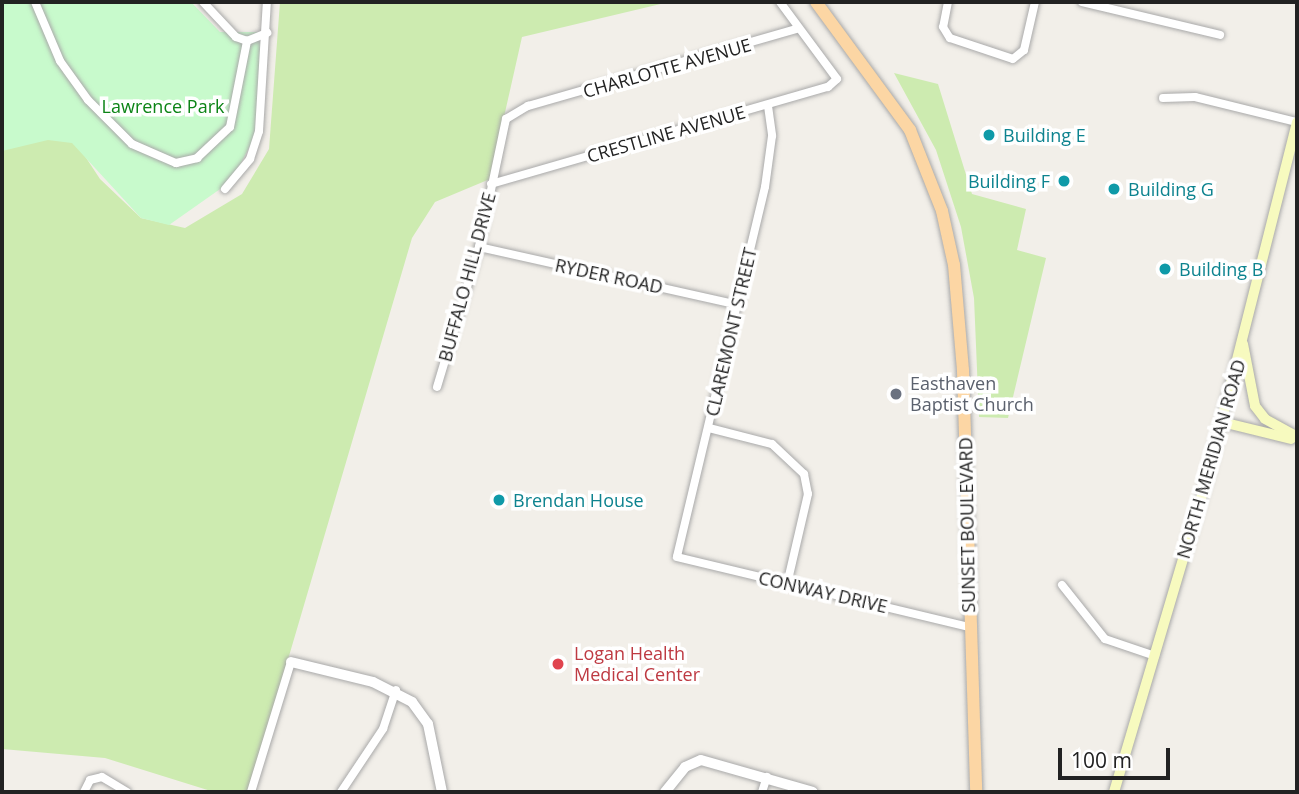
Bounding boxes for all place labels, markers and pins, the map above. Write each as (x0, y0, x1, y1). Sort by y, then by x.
place label: Building E (1003, 124, 1086, 146)
marker: Building E (981, 127, 997, 143)
place label: Building F (968, 170, 1050, 192)
marker: Building F (1056, 173, 1072, 189)
place label: Building G (1128, 178, 1214, 200)
marker: Building G (1106, 181, 1122, 197)
place label: Building B (1179, 258, 1263, 280)
marker: Building B (1157, 261, 1173, 277)
place label: Easthaven Baptist Church (910, 373, 1034, 416)
marker: Easthaven Baptist Church (888, 386, 904, 402)
place label: Brendan House (513, 489, 644, 511)
marker: Brendan House (491, 492, 507, 508)
place label: Logan Health Medical Center (574, 643, 700, 686)
marker: Logan Health Medical Center (548, 654, 568, 674)

